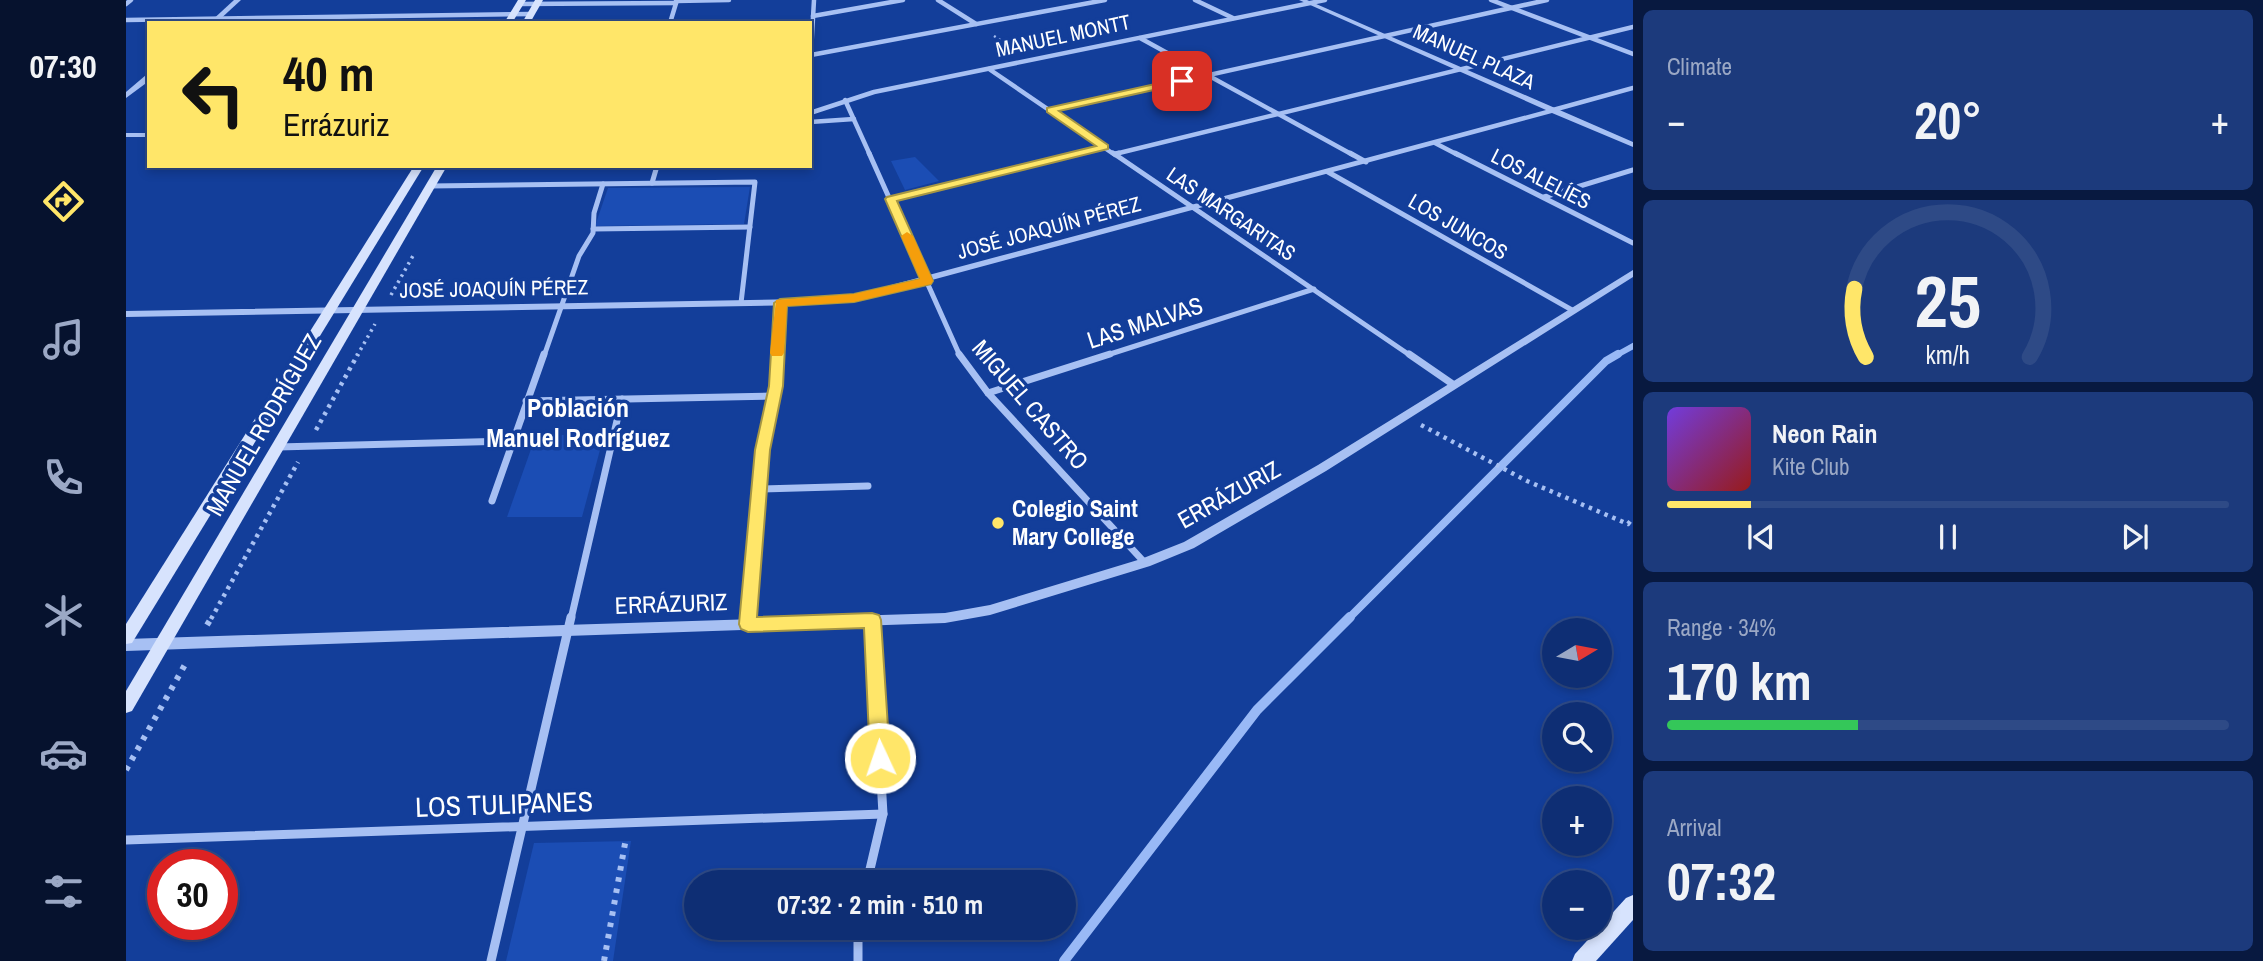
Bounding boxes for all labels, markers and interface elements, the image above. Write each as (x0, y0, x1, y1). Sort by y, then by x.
street label: MANUEL MONTT (993, 7, 1133, 64)
street label: MANUEL PLAZA (1409, 17, 1540, 97)
text: 40 m (283, 40, 375, 106)
text: 07:30 (29, 45, 97, 88)
icon: left (168, 49, 259, 140)
pin (1152, 51, 1212, 111)
text: Climate (1667, 51, 1732, 82)
icon: arrive (1163, 62, 1201, 100)
text: 20° (1914, 85, 1982, 155)
text: − (1667, 95, 1685, 146)
text: + (2211, 95, 2229, 146)
text: Errázuriz (283, 103, 389, 146)
street label: LOS ALELÍES (1486, 141, 1596, 216)
street label: LAS MARGARITAS (1161, 160, 1302, 268)
icon: directions (39, 177, 88, 226)
street label: LOS JUNCOS (1403, 186, 1513, 267)
street label: JOSÉ JOAQUÍN PÉREZ (954, 189, 1144, 266)
text: 25 (1915, 252, 1981, 350)
street label: JOSÉ JOAQUÍN PÉREZ (399, 272, 589, 305)
street label: LAS MALVAS (1083, 288, 1207, 356)
icon: music (39, 315, 88, 364)
street label: MANUEL RODRÍGUEZ (198, 328, 328, 521)
street label: MIGUEL CASTRO (965, 333, 1096, 476)
text: km/h (1926, 338, 1970, 372)
district label: Población Manuel Rodríguez (486, 390, 670, 455)
text: Neon Rain (1772, 416, 1877, 451)
text: Kite Club (1772, 451, 1850, 482)
icon: phone (39, 453, 88, 502)
street label: ERRÁZURIZ (1172, 453, 1286, 535)
place label: Colegio Saint Mary College (1012, 492, 1138, 552)
marker: Colegio Saint Mary College (990, 515, 1006, 531)
icon: previous (1742, 518, 1780, 556)
icon: pause (1929, 518, 1967, 556)
icon: next (2116, 518, 2154, 556)
street label: ERRÁZURIZ (614, 585, 728, 621)
icon: climate (39, 591, 88, 640)
text: Range · 34% (1667, 612, 1776, 643)
north arrow (1542, 618, 1612, 688)
map controls (1542, 618, 1612, 940)
text: 170 km (1667, 646, 1812, 716)
button: search (1542, 702, 1612, 772)
position arrow (843, 721, 917, 795)
icon: car (39, 729, 88, 778)
street label: LOS TULIPANES (414, 782, 594, 826)
button: + (1542, 786, 1612, 856)
text: Arrival (1667, 812, 1722, 843)
text: 07:32 (1667, 846, 1776, 916)
speed limit sign: 30 (147, 849, 238, 940)
icon: filters (39, 867, 88, 916)
button: − (1542, 870, 1612, 940)
text: 07:32 · 2 min · 510 m (777, 887, 983, 922)

